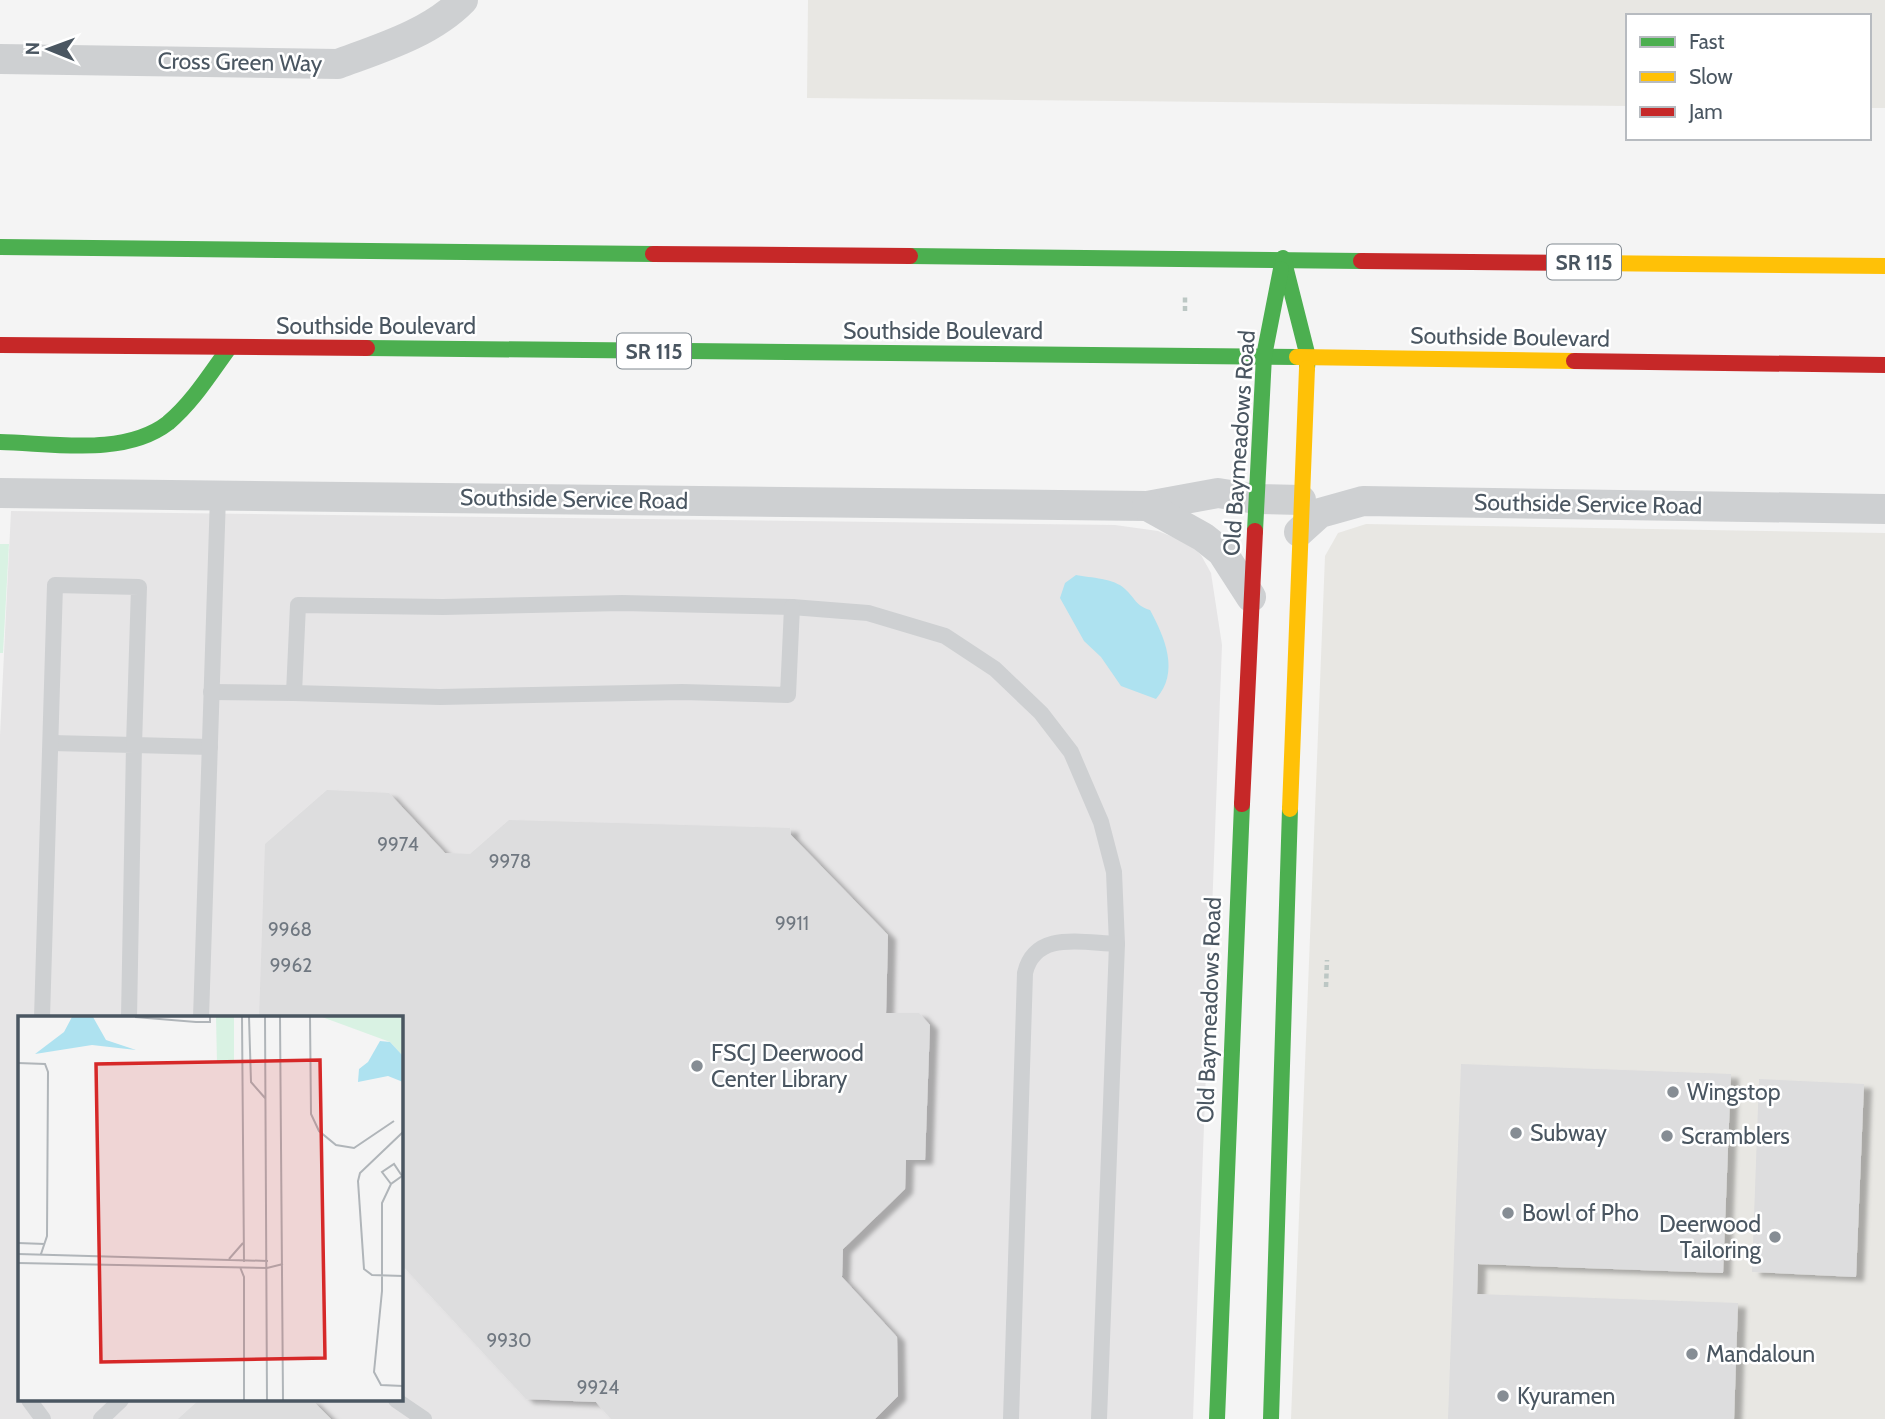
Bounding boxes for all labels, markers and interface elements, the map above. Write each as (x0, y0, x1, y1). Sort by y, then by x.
north arrow (14, 14, 84, 84)
legend (1626, 14, 1871, 140)
text: Fast (1689, 29, 1725, 54)
text: N (21, 42, 44, 56)
street label: Cross Green Way (157, 47, 323, 77)
text: Slow (1689, 64, 1733, 89)
text: Jam (1688, 99, 1723, 124)
road number: SR 115 (1547, 244, 1621, 280)
street label: Southside Boulevard (276, 312, 476, 340)
street label: Southside Boulevard (843, 317, 1043, 345)
street label: Southside Boulevard (1410, 321, 1610, 353)
street label: Old Baymeadows Road (1217, 329, 1261, 557)
road number: SR 115 (617, 334, 691, 368)
street label: Southside Service Road (460, 483, 688, 515)
street label: Southside Service Road (1474, 488, 1702, 520)
house number: 9974 (377, 833, 419, 856)
house number: 9978 (489, 850, 531, 873)
street label: Old Baymeadows Road (1191, 896, 1227, 1124)
house number: 9911 (775, 912, 809, 935)
house number: 9968 (268, 918, 312, 941)
house number: 9962 (270, 954, 312, 977)
inset map (18, 1016, 402, 1402)
place label: FSCJ Deerwood Center Library (711, 1039, 864, 1093)
marker: FSCJ Deerwood Center Library (689, 1058, 705, 1074)
place label: Wingstop (1687, 1078, 1781, 1106)
marker: Wingstop (1665, 1084, 1681, 1100)
place label: Subway (1530, 1119, 1607, 1147)
place label: Scramblers (1681, 1122, 1790, 1150)
marker: Subway (1508, 1125, 1524, 1141)
marker: Scramblers (1659, 1128, 1675, 1144)
place label: Bowl of Pho (1522, 1199, 1639, 1227)
marker: Bowl of Pho (1500, 1205, 1516, 1221)
place label: Deerwood Tailoring (1659, 1210, 1762, 1264)
marker: Deerwood Tailoring (1767, 1229, 1783, 1245)
house number: 9930 (486, 1329, 532, 1352)
place label: Mandaloun (1706, 1340, 1815, 1368)
marker: Mandaloun (1684, 1346, 1700, 1362)
house number: 9924 (577, 1376, 619, 1399)
place label: Kyuramen (1517, 1382, 1615, 1410)
marker: Kyuramen (1495, 1388, 1511, 1404)

